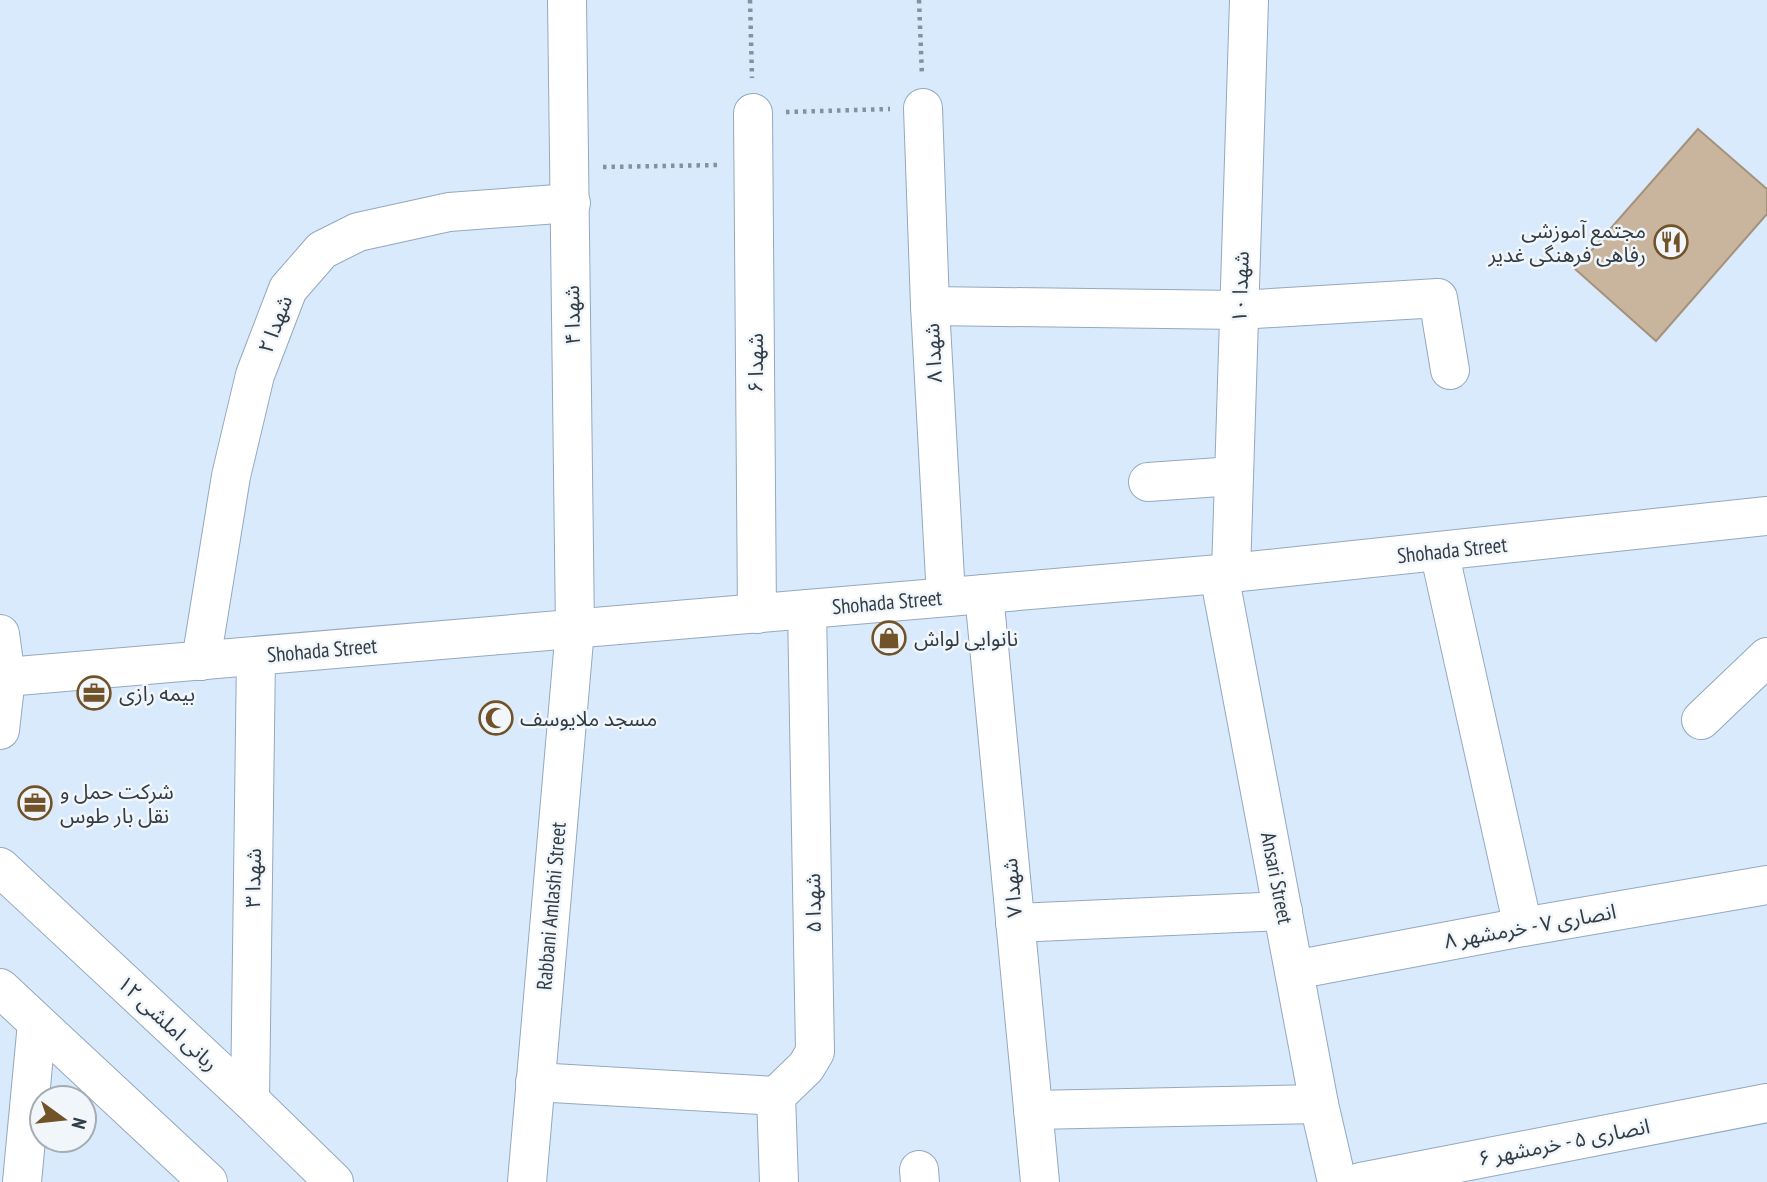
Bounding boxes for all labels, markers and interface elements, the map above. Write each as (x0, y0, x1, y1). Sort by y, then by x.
place label: مجتمع آموزشی رفاهی فرهنگی غدیر (1487, 217, 1646, 268)
restaurant icon: مجتمع آموزشی رفاهی فرهنگی غدیر (1652, 223, 1690, 261)
street label: شهدا ۱۰ (1225, 251, 1255, 323)
street label: شهدا ۴ (558, 285, 586, 345)
street label: شهدا ۲ (252, 291, 298, 357)
street label: شهدا ۸ (918, 322, 948, 384)
street label: شهدا ۶ (742, 333, 769, 393)
street label: Shohada Street (1396, 531, 1509, 569)
street label: Shohada Street (831, 584, 943, 620)
shop icon: نانوایی لواش (870, 619, 908, 657)
place label: نانوایی لواش (914, 625, 1018, 652)
street label: Shohada Street (266, 632, 378, 668)
office icon: بیمه رازی (75, 674, 113, 712)
place label: بیمه رازی (119, 680, 195, 707)
mosque icon: مسجد ملایوسف (477, 699, 515, 737)
place label: مسجد ملایوسف (520, 705, 657, 732)
place label: شرکت حمل و نقل بار طوس (60, 778, 174, 829)
office icon: شرکت حمل و نقل بار طوس (16, 784, 54, 822)
street label: Rabbani Amlashi Street (530, 821, 572, 991)
street label: Ansari Street (1255, 830, 1299, 926)
street label: شهدا ۳ (239, 848, 267, 908)
street label: شهدا ۷ (996, 857, 1028, 919)
street label: شهدا ۵ (799, 873, 827, 933)
street label: انصاری ۷ - خرمشهر ۸ (1442, 898, 1618, 954)
street label: ربانی املشی ۱۲ (112, 969, 224, 1077)
north arrow (28, 1084, 98, 1154)
street label: انصاری ۵ - خرمشهر ۶ (1476, 1112, 1652, 1172)
text: N (67, 1115, 92, 1131)

